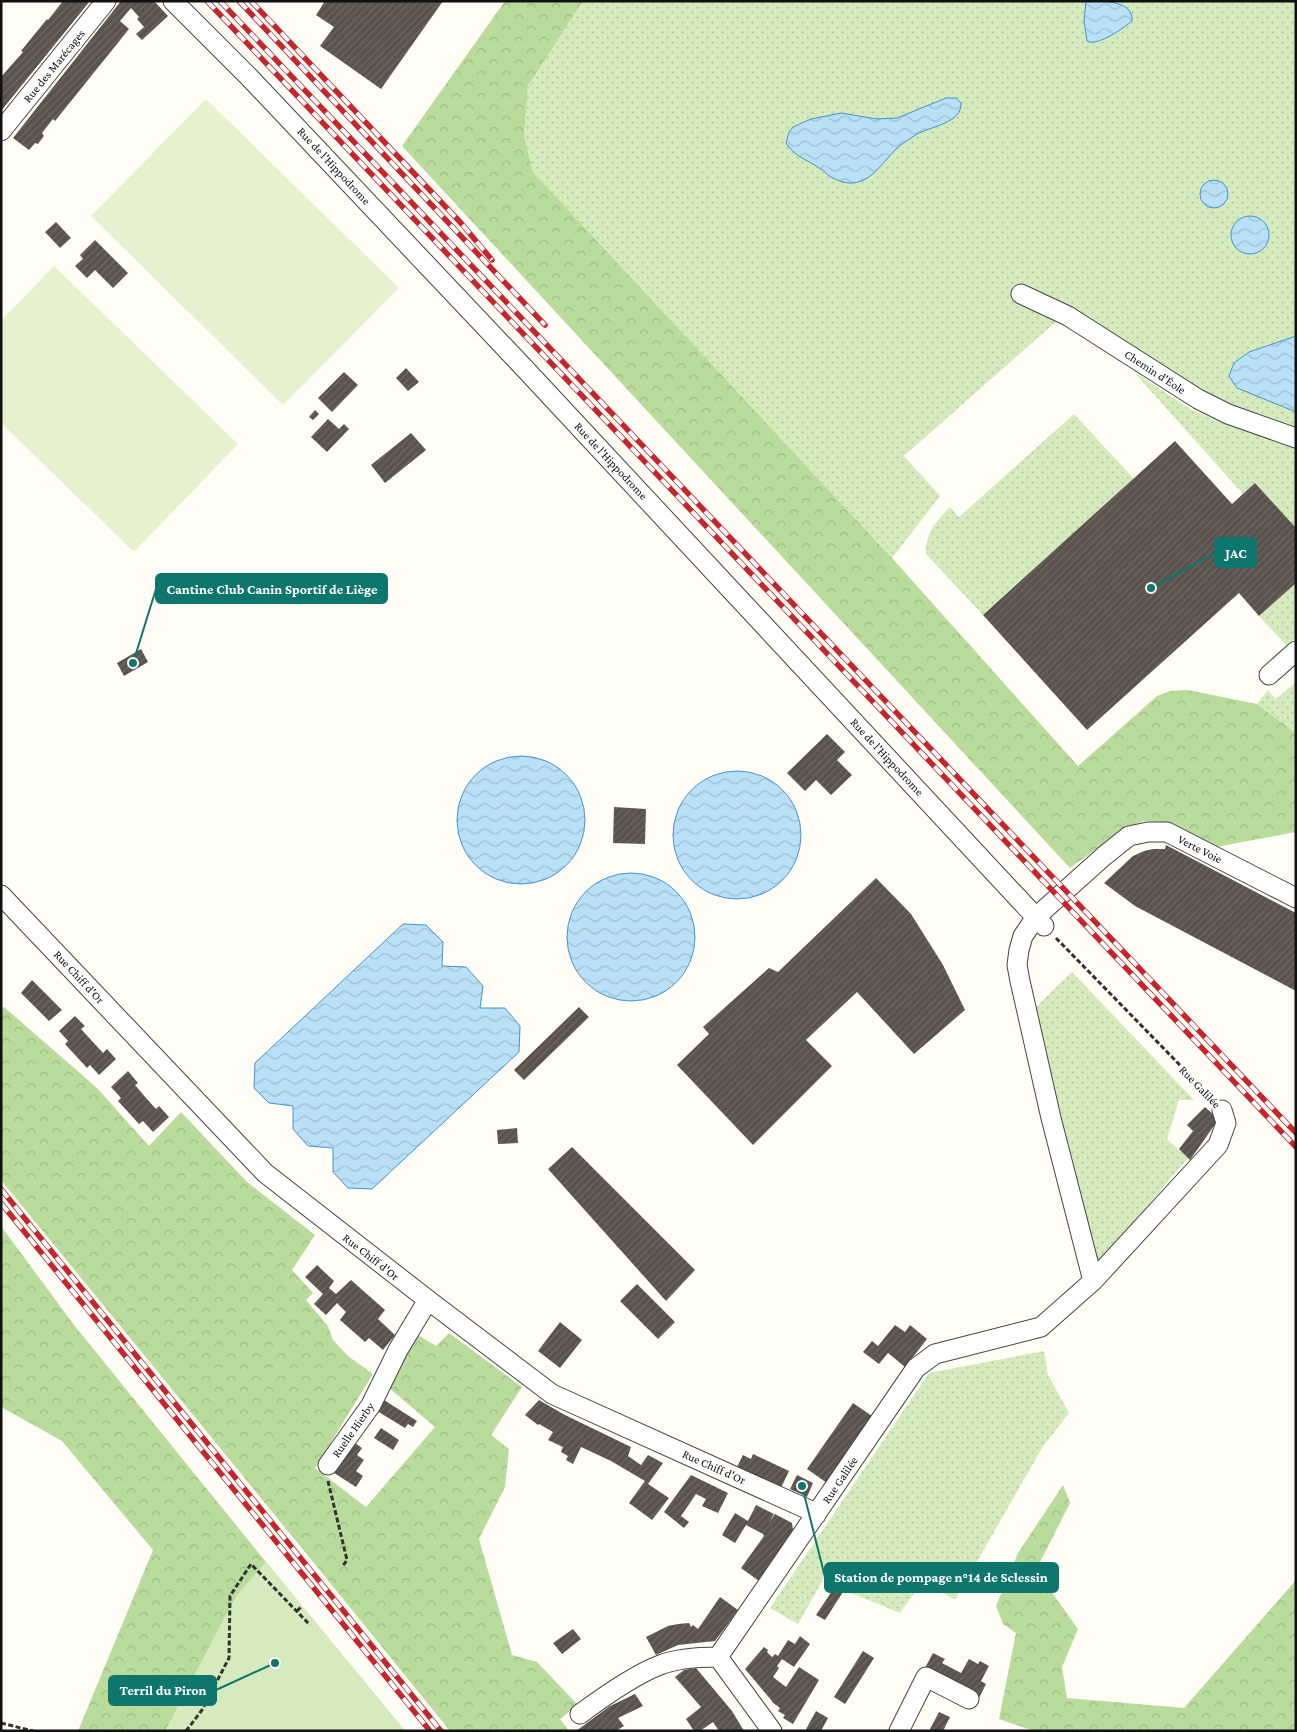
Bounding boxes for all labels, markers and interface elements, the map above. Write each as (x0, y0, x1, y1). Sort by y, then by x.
street label: Rue des Marécages (20, 26, 88, 105)
street label: Rue de l'Hippodrome (294, 124, 374, 208)
street label: Chemin d'Éole (1122, 347, 1188, 397)
street label: Rue de l'Hippodrome (571, 419, 651, 503)
callout: JAC (1215, 538, 1256, 567)
text: JAC (1223, 545, 1247, 561)
callout: Cantine Club Canin Sportif de Liège (156, 574, 387, 603)
text: Cantine Club Canin Sportif de Liège (167, 581, 378, 597)
street label: Rue de l'Hippodrome (847, 715, 927, 799)
street label: Verte Voie (1175, 832, 1225, 866)
street label: Rue Chiff d'Or (51, 947, 108, 1007)
street label: Rue Galilée (1176, 1063, 1224, 1111)
street label: Rue Chiff d'Or (340, 1231, 403, 1284)
street label: Ruelle Hierby (329, 1399, 377, 1460)
street label: Rue Chiff d'Or (680, 1447, 748, 1487)
street label: Rue Galilée (819, 1454, 861, 1506)
callout: Station de pompage n°14 de Sclessin (825, 1563, 1058, 1592)
text: Station de pompage n°14 de Sclessin (834, 1569, 1048, 1585)
callout: Terril du Piron (109, 1676, 216, 1705)
text: Terril du Piron (119, 1682, 207, 1698)

